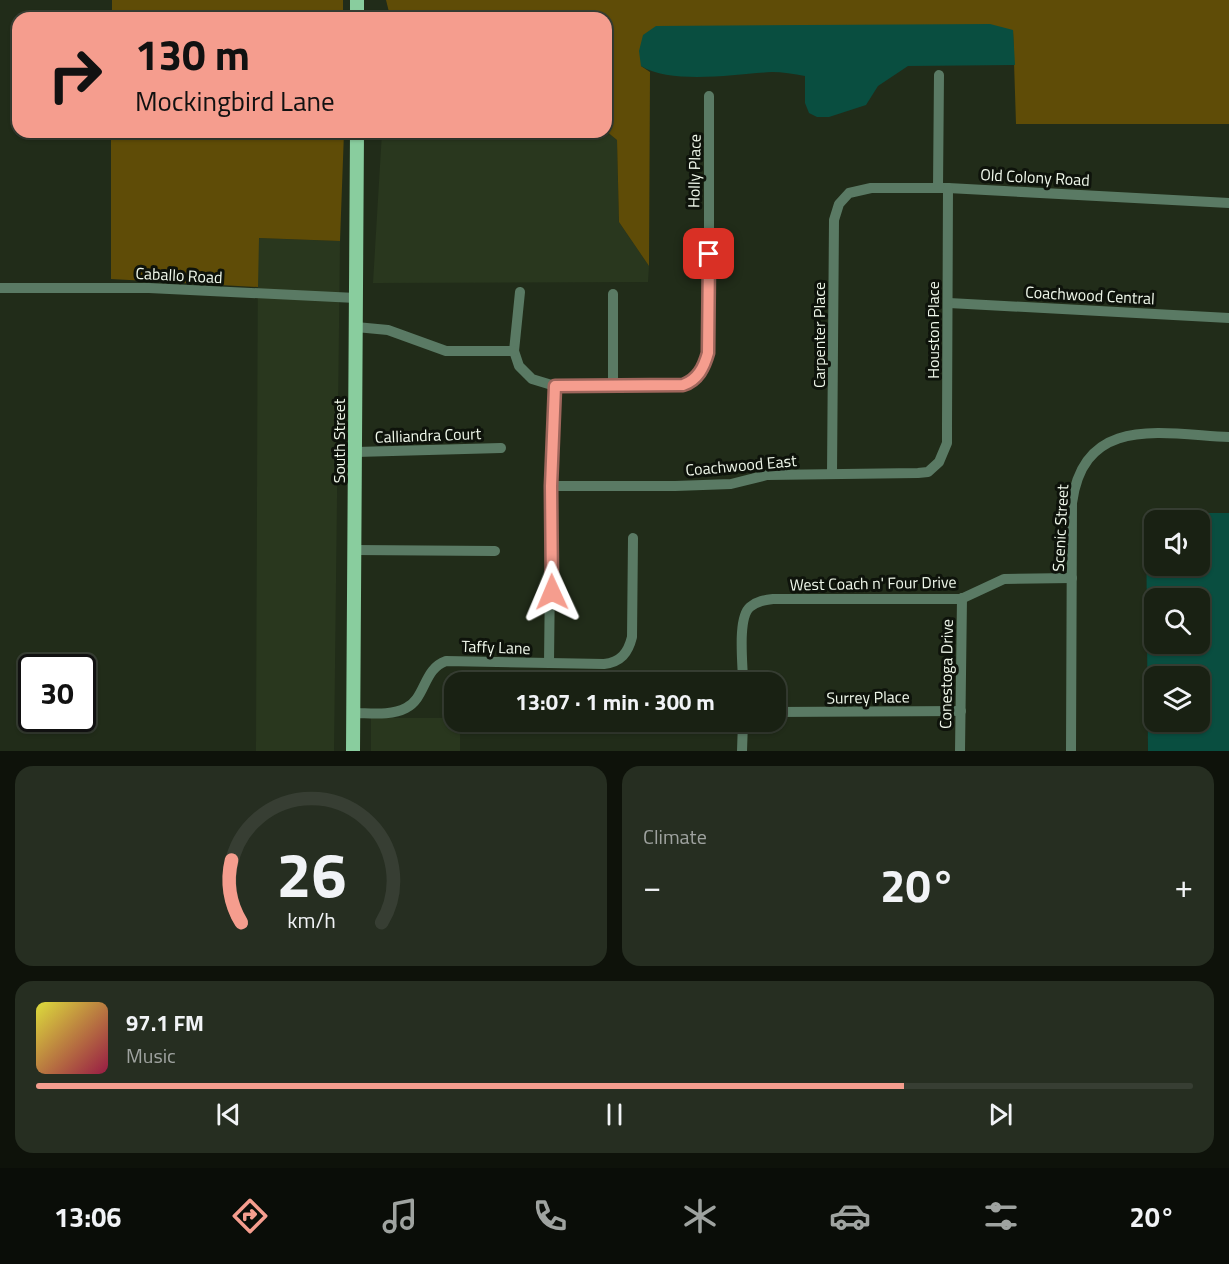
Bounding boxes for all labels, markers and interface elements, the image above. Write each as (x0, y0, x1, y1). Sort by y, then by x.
text: 130 m (135, 22, 250, 86)
icon: right (36, 36, 114, 114)
text: Mockingbird Lane (135, 80, 335, 121)
street label: Holly Place (681, 134, 707, 208)
street label: Old Colony Road (980, 162, 1090, 192)
pin (683, 228, 734, 279)
icon: arrive (692, 237, 725, 270)
street label: Caballo Road (135, 261, 223, 289)
street label: Coachwood Central (1025, 280, 1155, 310)
street label: Houston Place (921, 281, 945, 379)
street label: Carpenter Place (807, 282, 831, 388)
street label: South Street (327, 398, 351, 483)
street label: Calliandra Court (374, 421, 482, 449)
street label: Coachwood East (684, 448, 798, 482)
street label: Scenic Street (1046, 483, 1074, 572)
map controls (1144, 510, 1210, 732)
button: sound (1144, 510, 1210, 576)
position arrow (520, 560, 584, 624)
street label: West Coach n' Four Drive (789, 570, 957, 596)
button: search (1144, 588, 1210, 654)
street label: Conestoga Drive (933, 619, 959, 729)
street label: Taffy Lane (461, 634, 531, 660)
speed limit sign: 30 (18, 654, 96, 732)
button: layers (1144, 666, 1210, 732)
street label: Surrey Place (826, 684, 910, 710)
text: 13:07 · 1 min · 300 m (515, 685, 715, 719)
text: Climate (643, 821, 707, 852)
text: 26 (276, 826, 346, 921)
text: 20° (880, 851, 956, 919)
text: − (643, 861, 661, 911)
text: + (1175, 861, 1193, 911)
text: km/h (287, 904, 335, 936)
text: 97.1 FM (126, 1006, 204, 1040)
text: Music (126, 1040, 176, 1071)
icon: previous (212, 1098, 245, 1131)
icon: pause (598, 1098, 631, 1131)
icon: next (984, 1098, 1017, 1131)
icon: directions (229, 1195, 271, 1237)
icon: music (379, 1195, 421, 1237)
icon: phone (529, 1195, 571, 1237)
icon: climate (679, 1195, 721, 1237)
icon: car (829, 1195, 871, 1237)
icon: filters (980, 1195, 1022, 1237)
text: 13:06 (54, 1196, 121, 1237)
text: 20° (1130, 1196, 1175, 1237)

